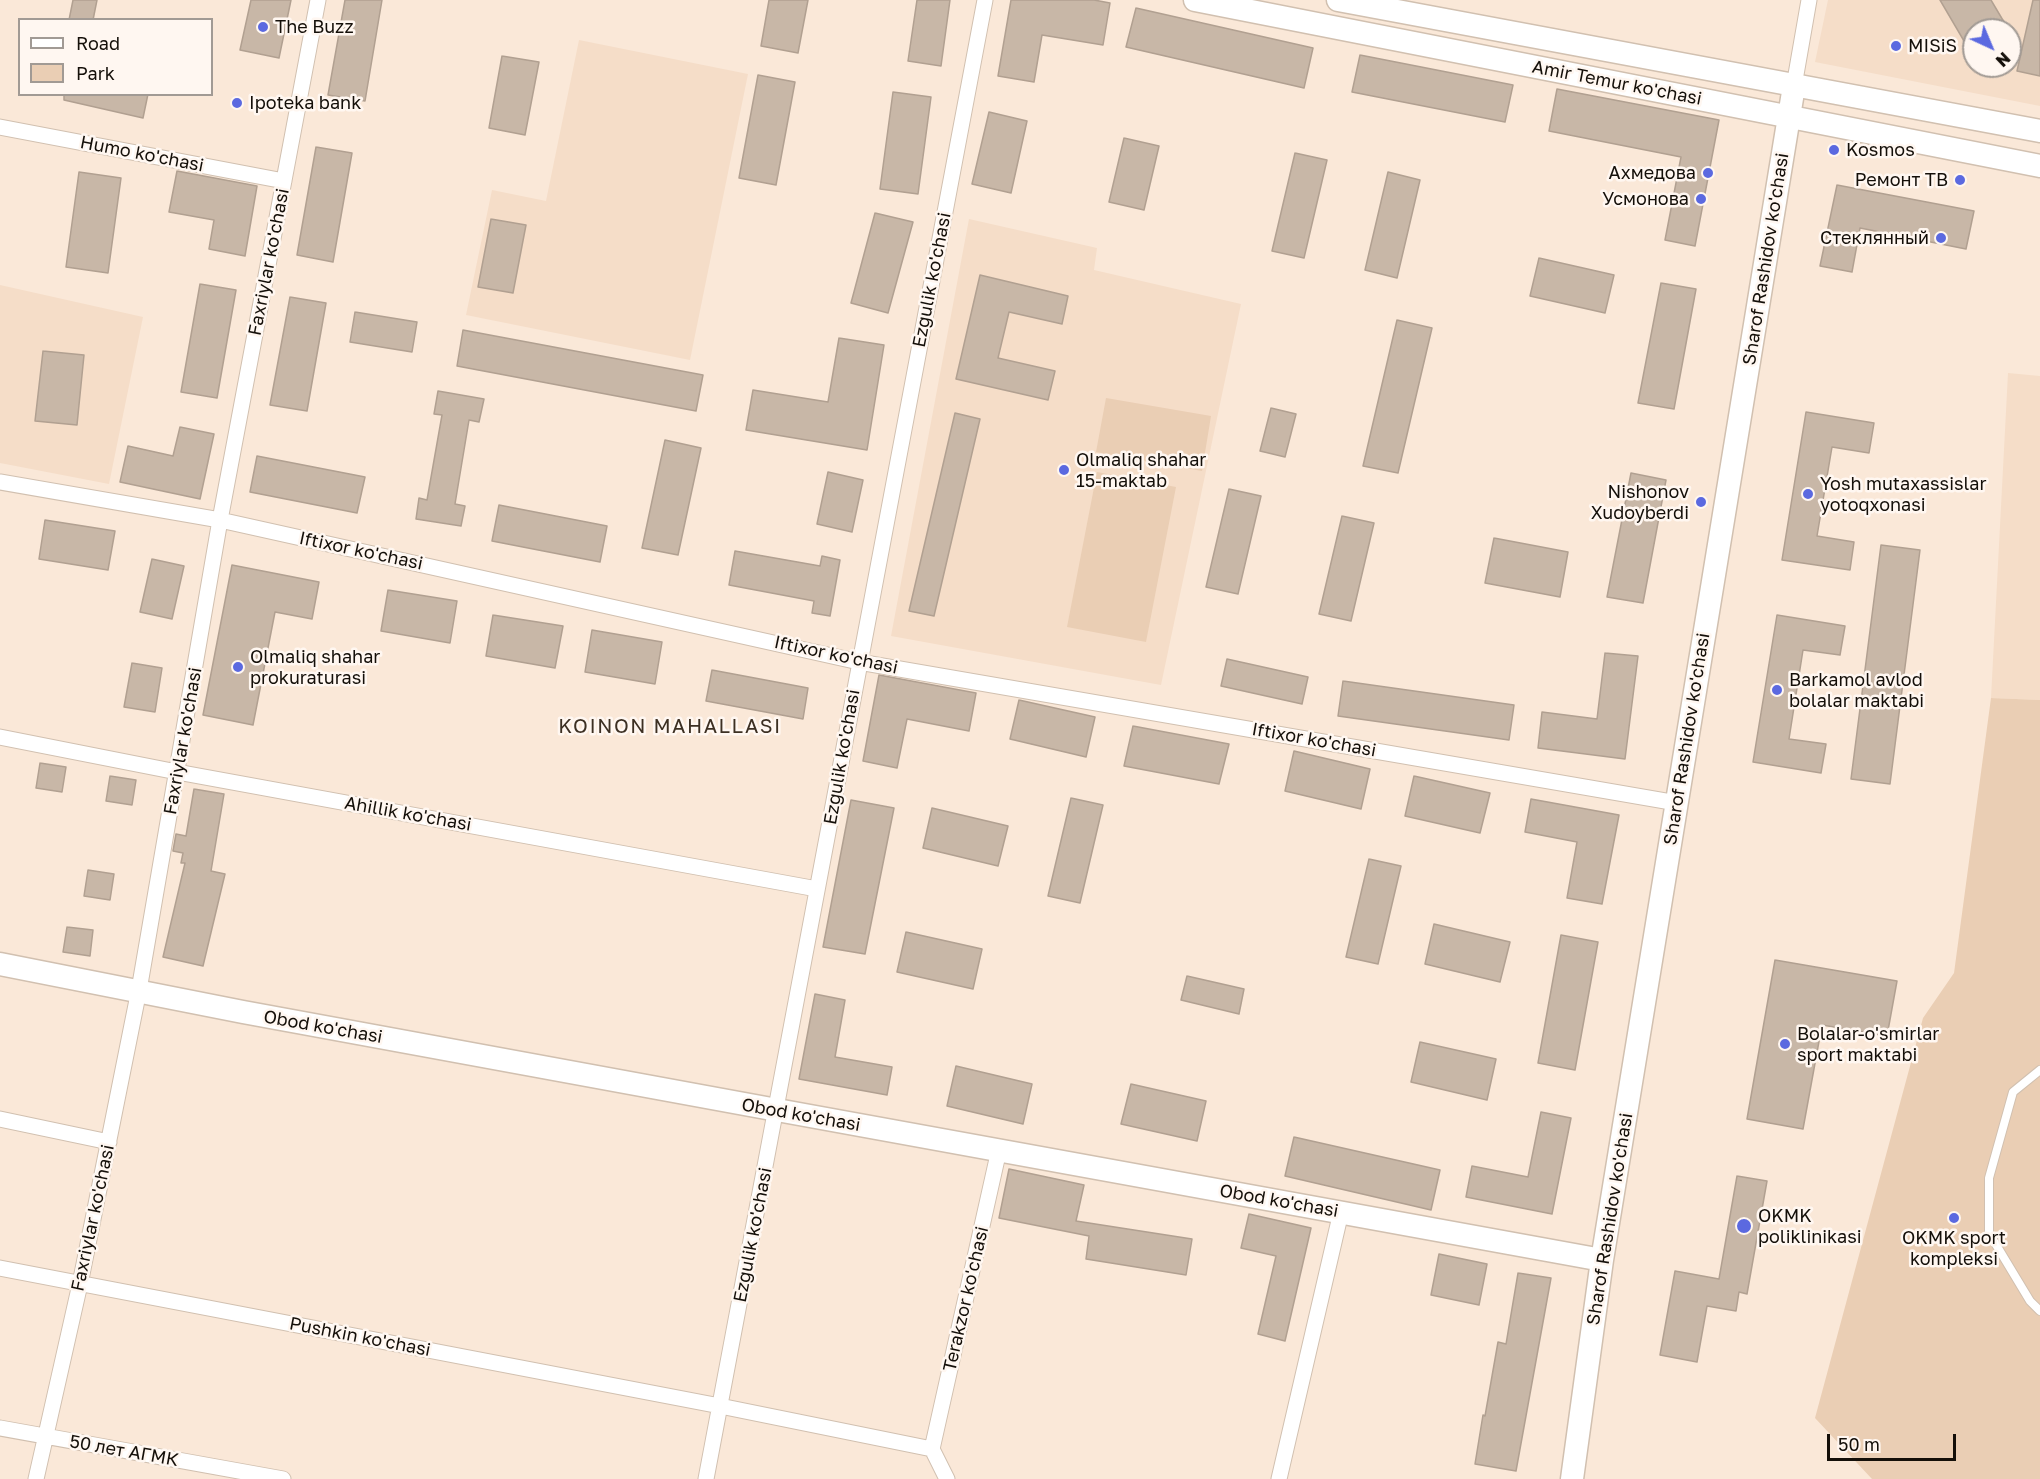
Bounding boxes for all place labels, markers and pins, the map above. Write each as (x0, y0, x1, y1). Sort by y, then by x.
place label: The Buzz (275, 16, 354, 38)
marker: The Buzz (256, 20, 270, 34)
place label: MISiS (1908, 35, 1957, 57)
marker: MISiS (1889, 39, 1903, 53)
place label: Ipoteka bank (249, 92, 361, 114)
marker: Ipoteka bank (230, 96, 244, 110)
place label: Kosmos (1846, 139, 1915, 161)
marker: Kosmos (1827, 143, 1841, 157)
place label: Ахмедова (1608, 162, 1696, 184)
marker: Ахмедова (1701, 166, 1715, 180)
place label: Ремонт ТВ (1855, 169, 1948, 191)
marker: Ремонт ТВ (1953, 173, 1967, 187)
place label: Усмонова (1602, 188, 1689, 210)
marker: Усмонова (1694, 192, 1708, 206)
place label: Стеклянный (1820, 227, 1929, 249)
marker: Стеклянный (1934, 231, 1948, 245)
place label: Olmaliq shahar 15-maktab (1076, 449, 1206, 492)
marker: Olmaliq shahar 15-maktab (1057, 463, 1071, 477)
place label: Yosh mutaxassislar yotoqxonasi (1820, 473, 1986, 516)
place label: Nishonov Xudoyberdi (1591, 481, 1689, 524)
marker: Yosh mutaxassislar yotoqxonasi (1801, 487, 1815, 501)
marker: Nishonov Xudoyberdi (1694, 495, 1708, 509)
place label: Olmaliq shahar prokuraturasi (250, 646, 380, 688)
marker: Olmaliq shahar prokuraturasi (231, 660, 245, 674)
place label: Barkamol avlod bolalar maktabi (1789, 669, 1924, 712)
marker: Barkamol avlod bolalar maktabi (1770, 683, 1784, 697)
place label: Bolalar-o'smirlar sport maktabi (1797, 1023, 1939, 1066)
marker: Bolalar-o'smirlar sport maktabi (1778, 1037, 1792, 1051)
place label: OKMK poliklinikasi (1758, 1205, 1862, 1248)
marker: OKMK sport kompleksi (1947, 1211, 1961, 1225)
marker: OKMK poliklinikasi (1735, 1217, 1753, 1235)
place label: OKMK sport kompleksi (1902, 1227, 2006, 1270)

